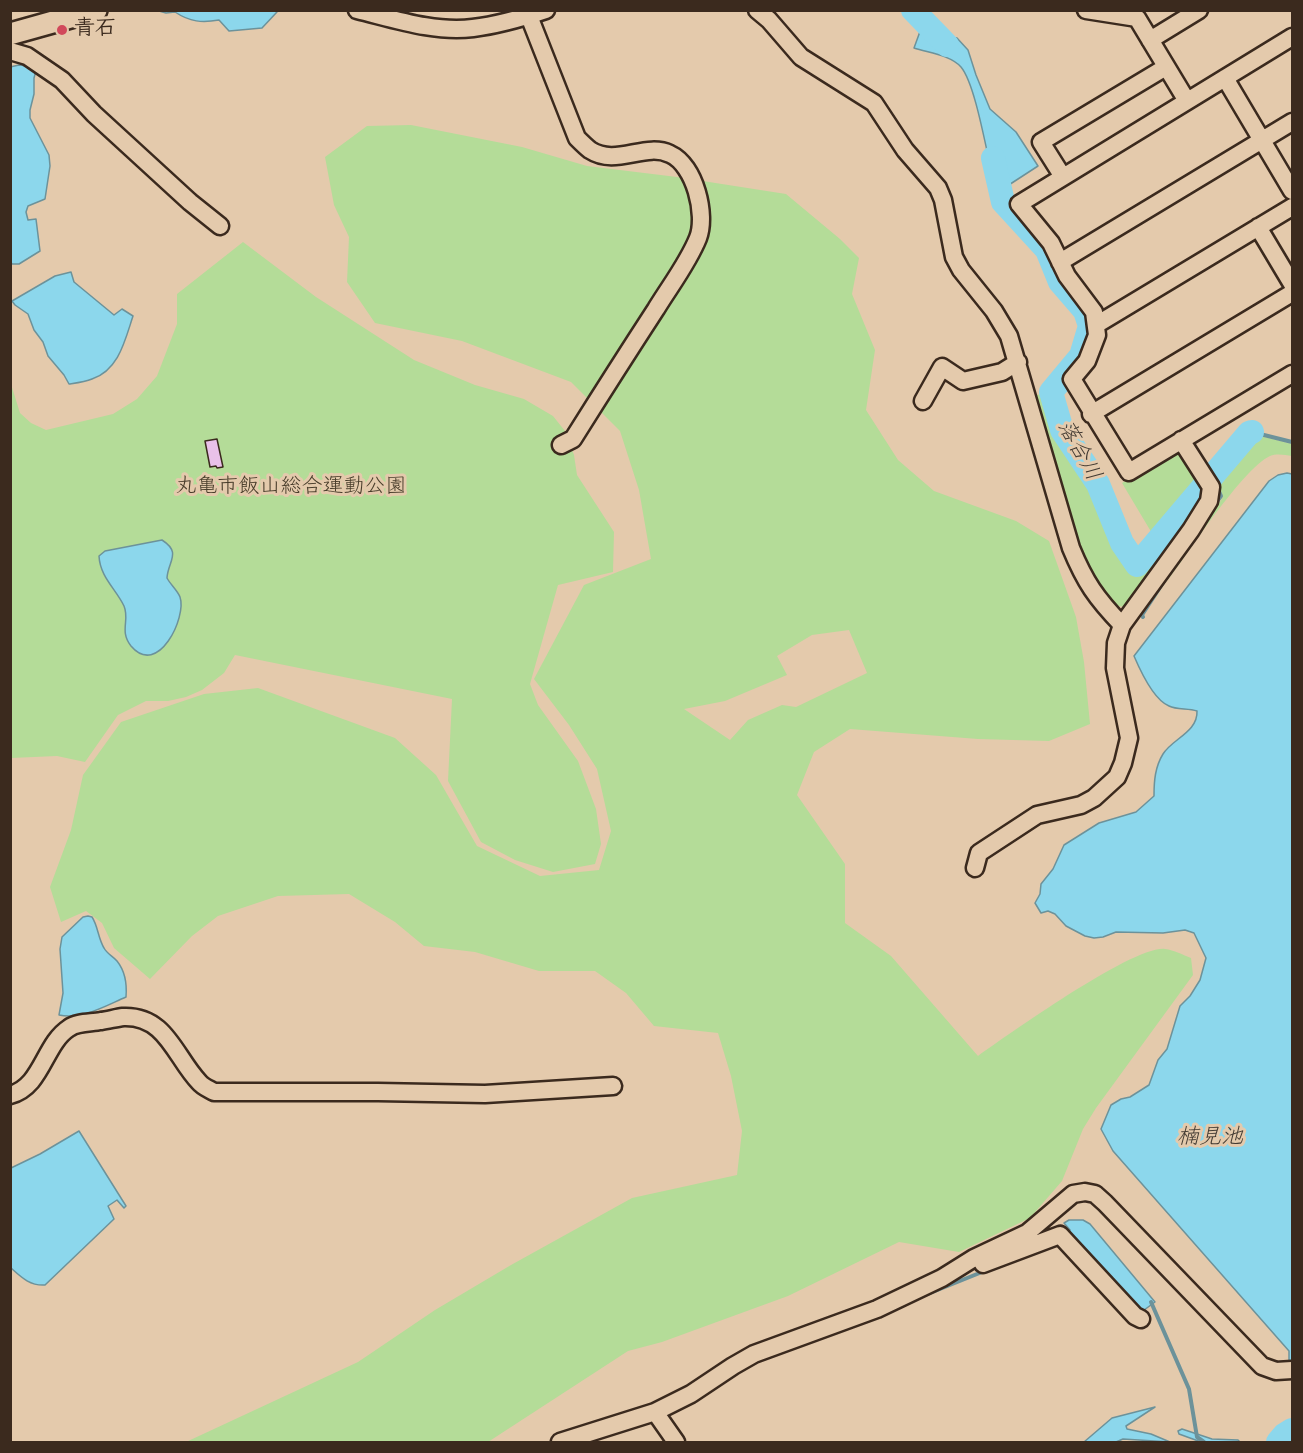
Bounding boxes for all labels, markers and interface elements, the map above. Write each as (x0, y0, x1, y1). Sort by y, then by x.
place label: 青石 (74, 17, 116, 43)
marker: 青石 (55, 23, 69, 37)
water label: 落合川 (1050, 416, 1106, 486)
park label: 丸亀市飯山総合運動公園 (176, 475, 406, 501)
water label: 楠見池 (1177, 1125, 1243, 1151)

